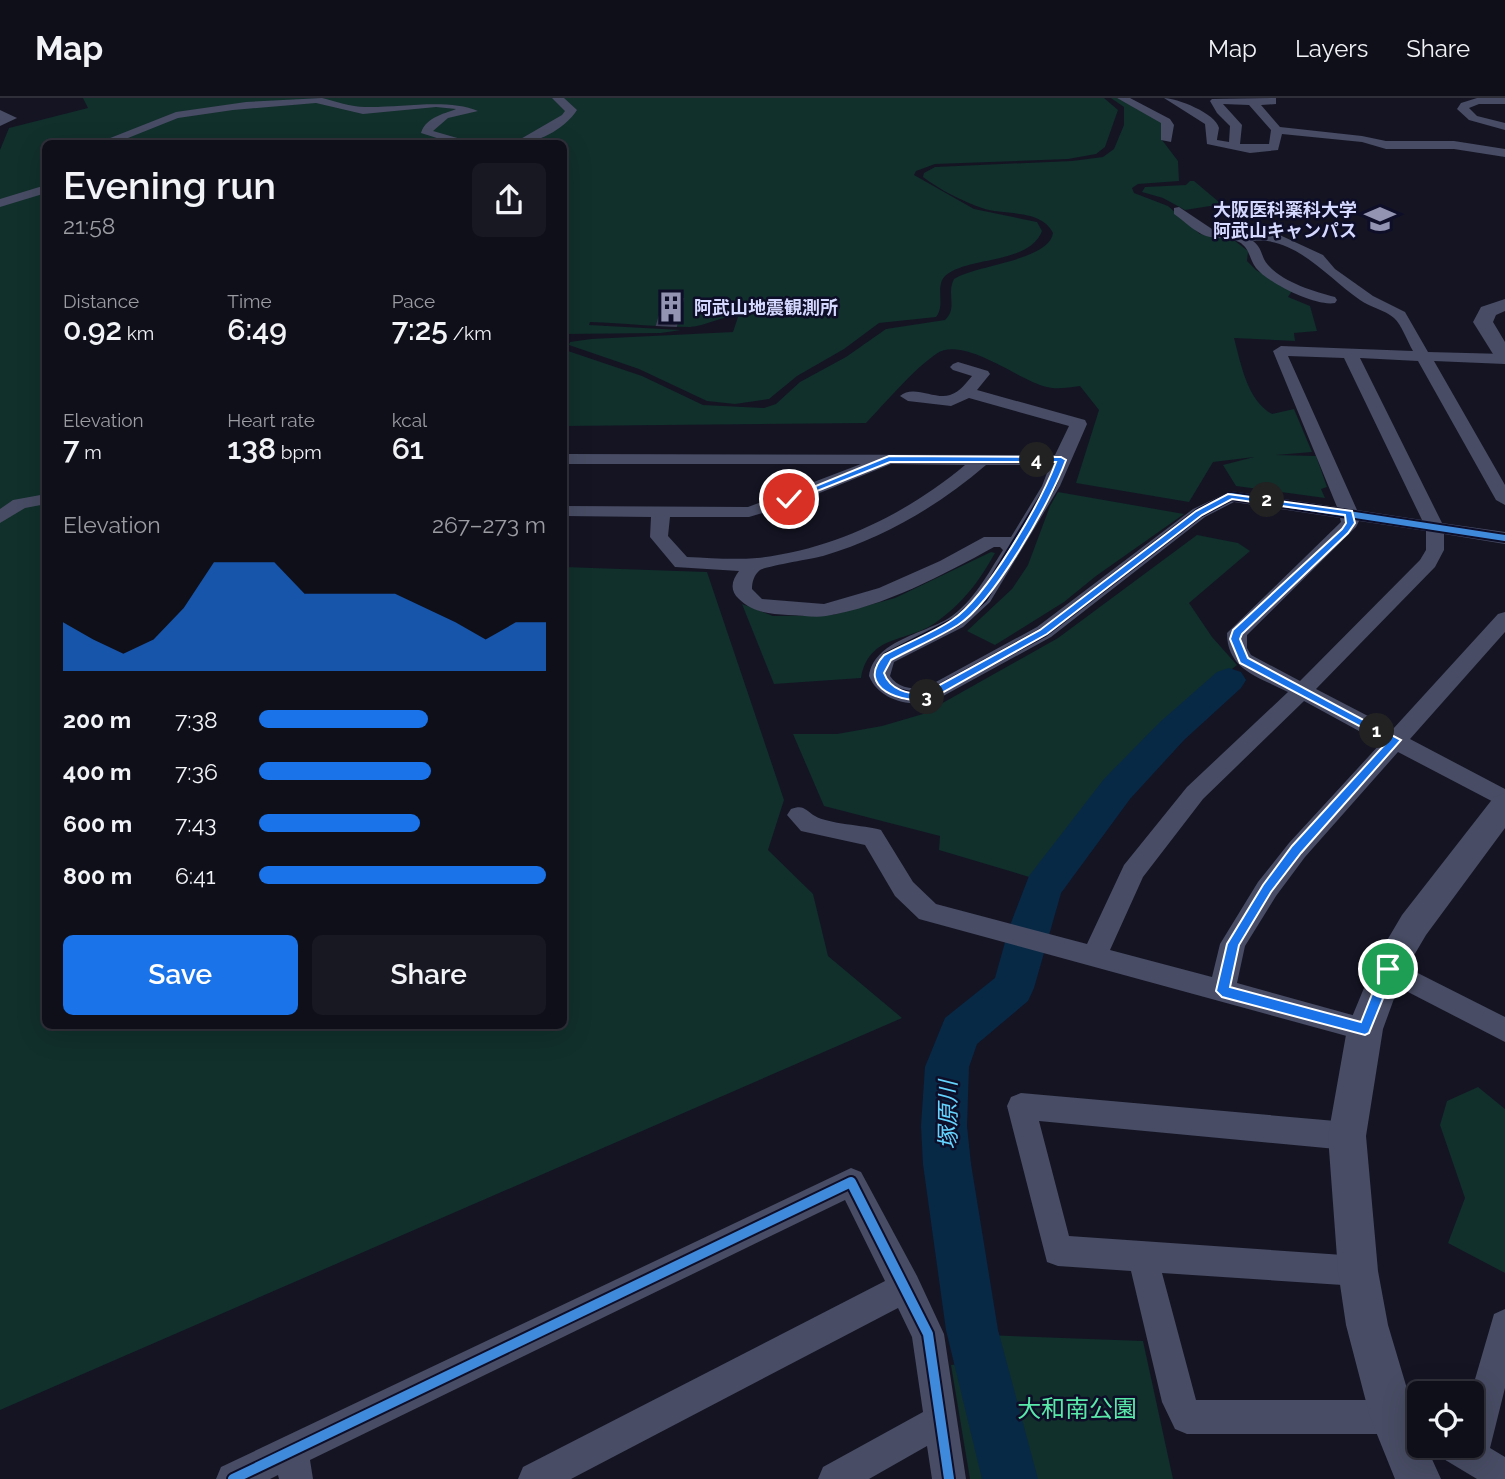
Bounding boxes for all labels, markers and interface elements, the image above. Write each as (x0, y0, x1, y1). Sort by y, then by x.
text: Map (35, 29, 103, 68)
text: Map (1208, 34, 1257, 63)
text: Layers (1295, 34, 1368, 63)
text: Share (1406, 34, 1470, 63)
text: Evening run (63, 163, 276, 208)
button: share (472, 163, 546, 237)
place label: 大阪医科薬科大学 阿武山キャンパス (1213, 199, 1357, 241)
school or university icon: 大阪医科薬科大学 阿武山キャンパス (1363, 202, 1397, 236)
text: 21:58 (63, 212, 115, 239)
text: Distance (63, 290, 139, 312)
text: Time (227, 290, 272, 312)
text: Pace (392, 290, 435, 312)
building icon: 阿武山地震観測所 (654, 290, 688, 324)
place label: 阿武山地震観測所 (694, 297, 838, 318)
text: 0.92 (63, 312, 122, 347)
text: 6:49 (227, 312, 287, 347)
text: 7:25 (392, 312, 448, 347)
text: km (122, 322, 154, 344)
text: /km (448, 322, 492, 344)
text: Elevation (63, 409, 144, 431)
text: Heart rate (227, 409, 315, 431)
text: kcal (392, 409, 427, 431)
text: 7 (63, 431, 79, 466)
text: 138 (227, 431, 276, 466)
text: 61 (392, 431, 424, 466)
text: m (79, 441, 102, 463)
text: bpm (276, 441, 322, 463)
pin: 4 (1020, 442, 1054, 478)
text: 4 (1031, 448, 1042, 470)
pin (759, 469, 819, 529)
icon: check (770, 480, 808, 518)
pin: 2 (1250, 482, 1284, 518)
text: 2 (1261, 488, 1272, 510)
text: Elevation (63, 511, 161, 538)
text: 267–273 m (432, 511, 546, 538)
pin: 3 (909, 680, 944, 714)
text: 3 (921, 685, 932, 707)
text: 200 m (63, 706, 131, 733)
text: 7:38 (175, 706, 218, 733)
pin: 1 (1360, 714, 1394, 748)
text: 1 (1372, 719, 1381, 741)
text: 400 m (63, 758, 131, 785)
text: 7:36 (175, 758, 218, 785)
text: 600 m (63, 810, 132, 837)
text: 7:43 (175, 810, 216, 837)
text: 800 m (63, 862, 132, 889)
text: 6:41 (175, 862, 216, 889)
button: Save (63, 935, 298, 1015)
button: Share (312, 935, 546, 1015)
pin (1358, 939, 1418, 999)
icon: arrive (1369, 950, 1407, 988)
water label: 塚原川 (934, 1078, 961, 1150)
map controls (1407, 1381, 1484, 1458)
button: locate (1407, 1381, 1484, 1458)
park label: 大和南公園 (1017, 1394, 1137, 1423)

